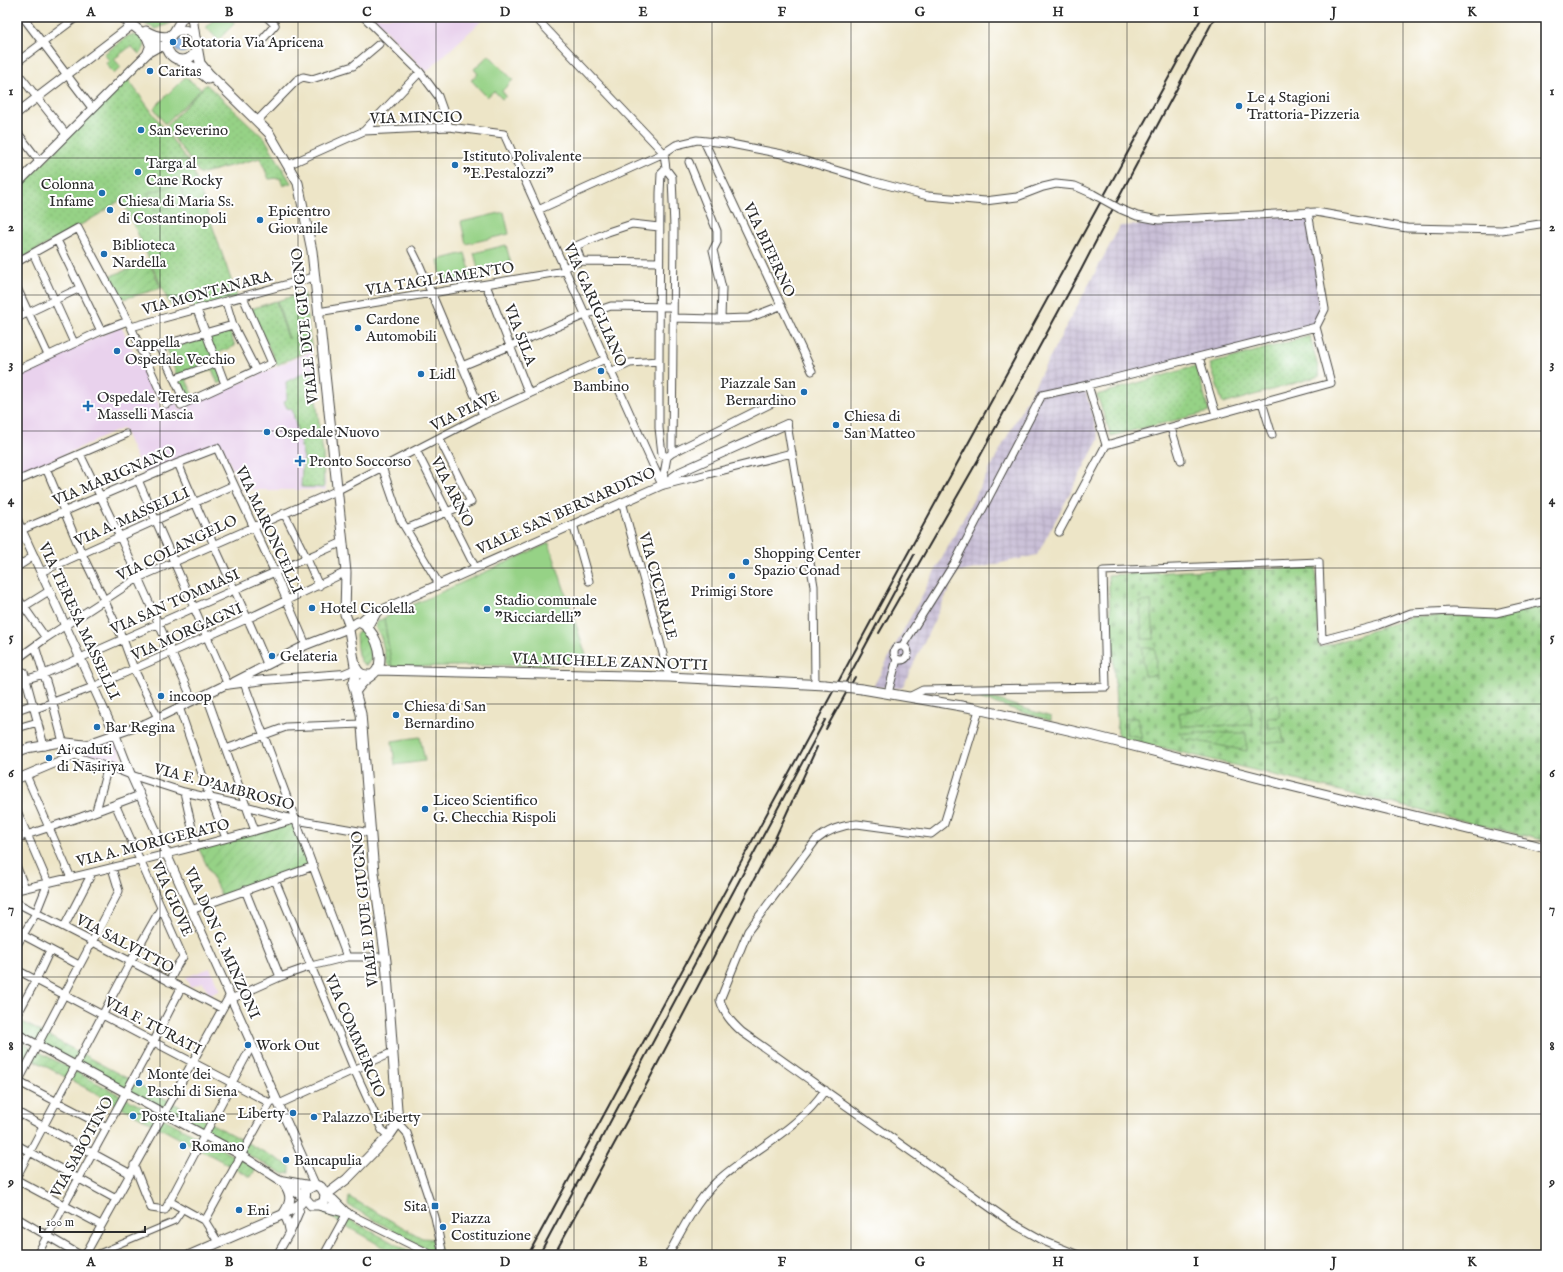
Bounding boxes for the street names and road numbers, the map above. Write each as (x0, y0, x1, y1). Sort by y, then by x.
street label: VIA MINCIO (369, 108, 462, 128)
street label: VIA BIFERNO (738, 199, 799, 300)
street label: VIA GARIGLIANO (559, 239, 631, 370)
street label: VIALE DUE GIUGNO (287, 247, 323, 406)
street label: VIA TAGLIAMENTO (363, 258, 516, 300)
street label: VIA MONTANARA (139, 266, 275, 320)
street label: VIA SILA (499, 300, 541, 369)
street label: VIA PIAVE (426, 386, 503, 436)
street label: VIA MARIGNANO (49, 442, 178, 511)
street label: VIA ARNO (426, 453, 478, 530)
street label: VIA MARONCELLI (231, 462, 307, 597)
street label: VIALE SAN BERNARDINO (473, 463, 659, 560)
street label: VIA A. MASSELLI (70, 483, 193, 551)
street label: VIA COLANGELO (113, 511, 240, 586)
street label: VIA CICERALE (634, 529, 681, 642)
street label: VIA TERESA MASSELLI (34, 538, 124, 703)
street label: VIA SAN TOMMASI (107, 565, 243, 639)
street label: VIA MORGAGNI (127, 599, 246, 665)
street label: VIA MICHELE ZANNOTTI (511, 649, 709, 675)
street label: VIA F. D'AMBROSIO (151, 759, 296, 815)
street label: VIA A. MORIGERATO (73, 815, 232, 871)
street label: VIALE DUE GIUGNO (347, 830, 383, 989)
street label: VIA GIOVE (147, 858, 197, 940)
street label: VIA DON G. MINZONI (180, 863, 264, 1022)
street label: VIA SALVITTO (72, 910, 177, 978)
street label: VIA COMMERCIO (320, 971, 390, 1100)
street label: VIA F. TURATI (100, 992, 205, 1060)
street label: VIA SABOTINO (46, 1093, 118, 1202)

